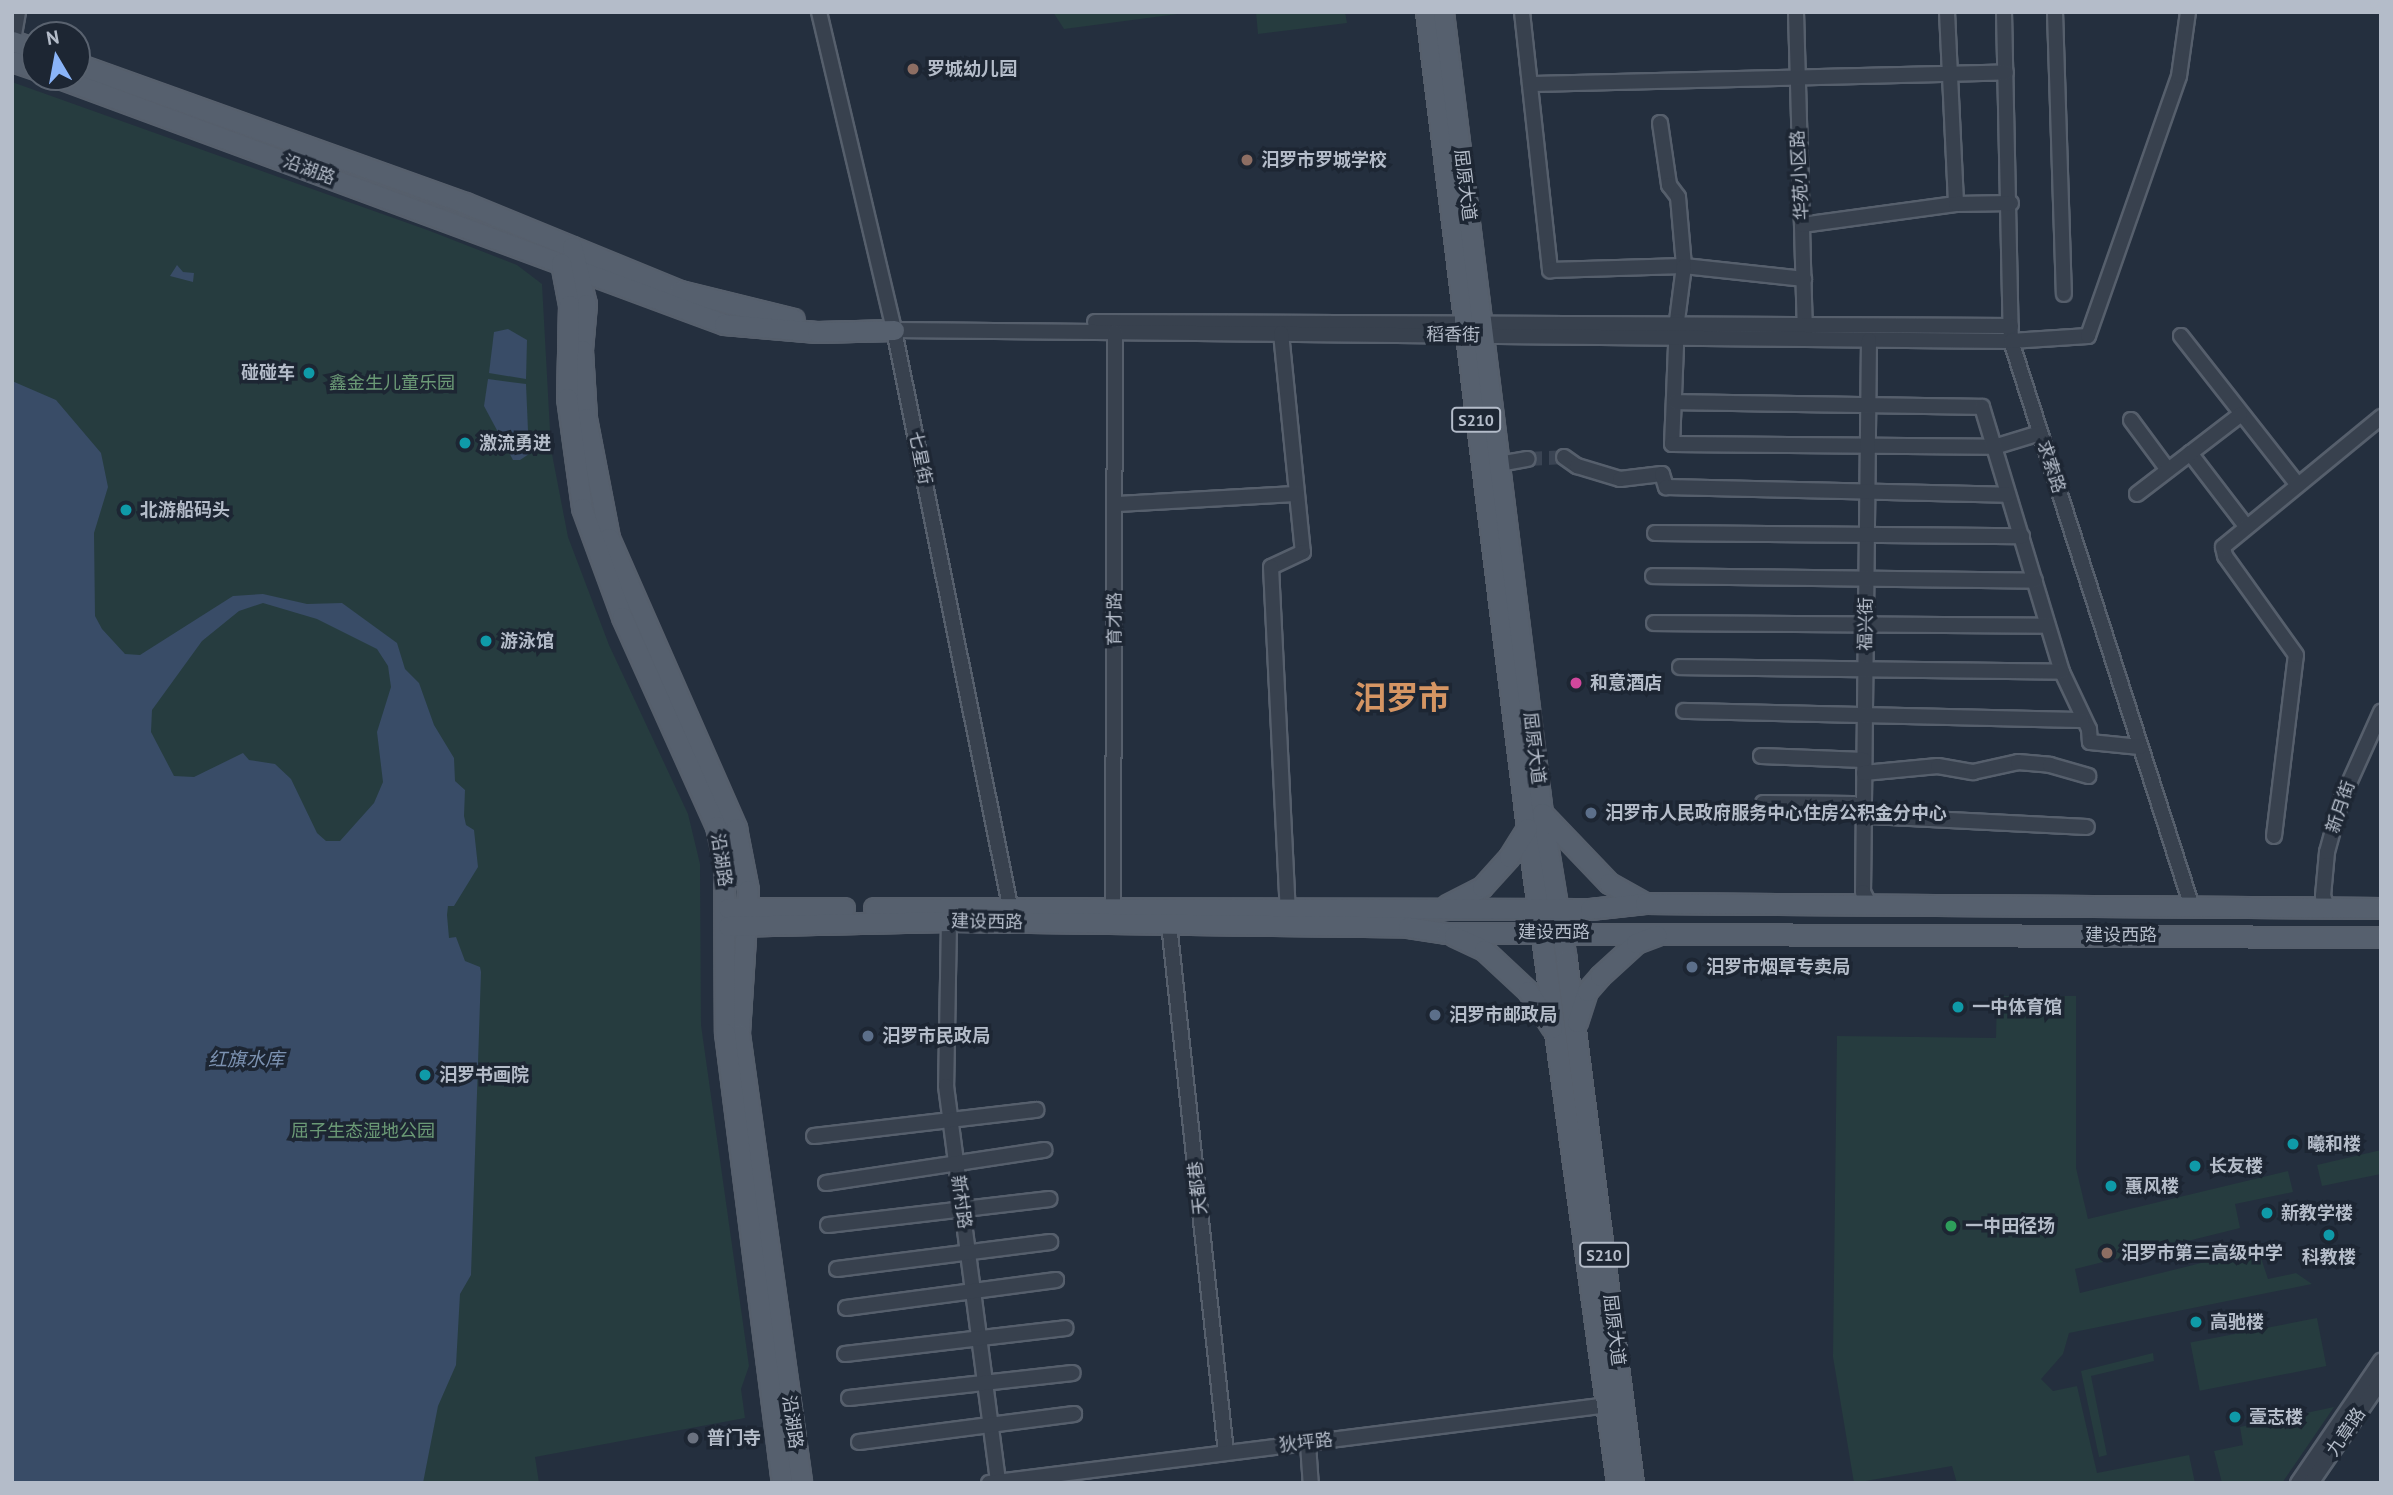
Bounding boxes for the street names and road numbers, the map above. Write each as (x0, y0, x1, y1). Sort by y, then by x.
street label: 华苑小区路 (1787, 129, 1813, 221)
street label: 屈原大道 (1450, 148, 1480, 222)
street label: 沿湖路 (280, 151, 338, 189)
street label: 稻香街 (1426, 324, 1480, 346)
road number: S210 (1450, 408, 1502, 432)
street label: 七星街 (904, 429, 936, 487)
street label: 求索路 (2032, 438, 2070, 496)
street label: 育才路 (1104, 592, 1126, 646)
street label: 福兴街 (1855, 597, 1877, 651)
street label: 屈原大道 (1519, 711, 1549, 785)
street label: 新月街 (2322, 778, 2360, 836)
street label: 沿湖路 (706, 832, 736, 888)
street label: 建设西路 (951, 911, 1023, 933)
street label: 建设西路 (1518, 921, 1590, 943)
street label: 建设西路 (2085, 924, 2157, 946)
street label: 天都巷 (1184, 1160, 1212, 1216)
street label: 新村路 (947, 1174, 975, 1230)
road number: S210 (1578, 1242, 1630, 1268)
street label: 屈原大道 (1599, 1293, 1629, 1367)
street label: 沿湖路 (778, 1394, 806, 1450)
street label: 九章路 (2322, 1404, 2370, 1460)
street label: 狄坪路 (1278, 1429, 1334, 1457)

